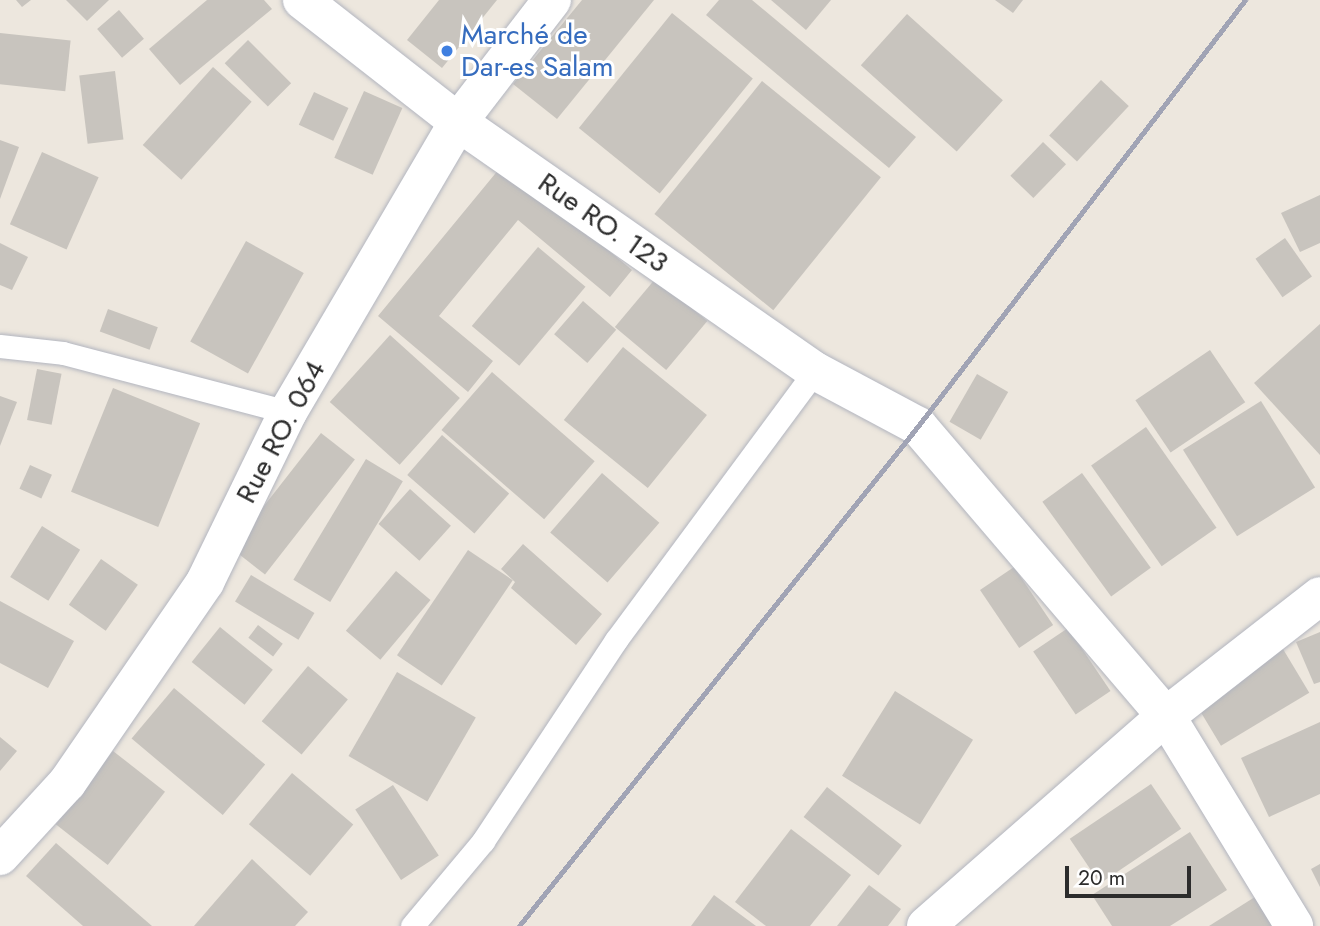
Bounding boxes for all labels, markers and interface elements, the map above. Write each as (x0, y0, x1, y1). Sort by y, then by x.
place label: Marché de Dar-es Salam (461, 18, 614, 84)
marker: Marché de Dar-es Salam (439, 43, 455, 59)
street label: Rue RO. 123 (532, 166, 674, 280)
street label: Rue RO. 064 (229, 355, 333, 509)
scale bar (1068, 852, 1194, 896)
text: 20 m (1078, 863, 1125, 893)

